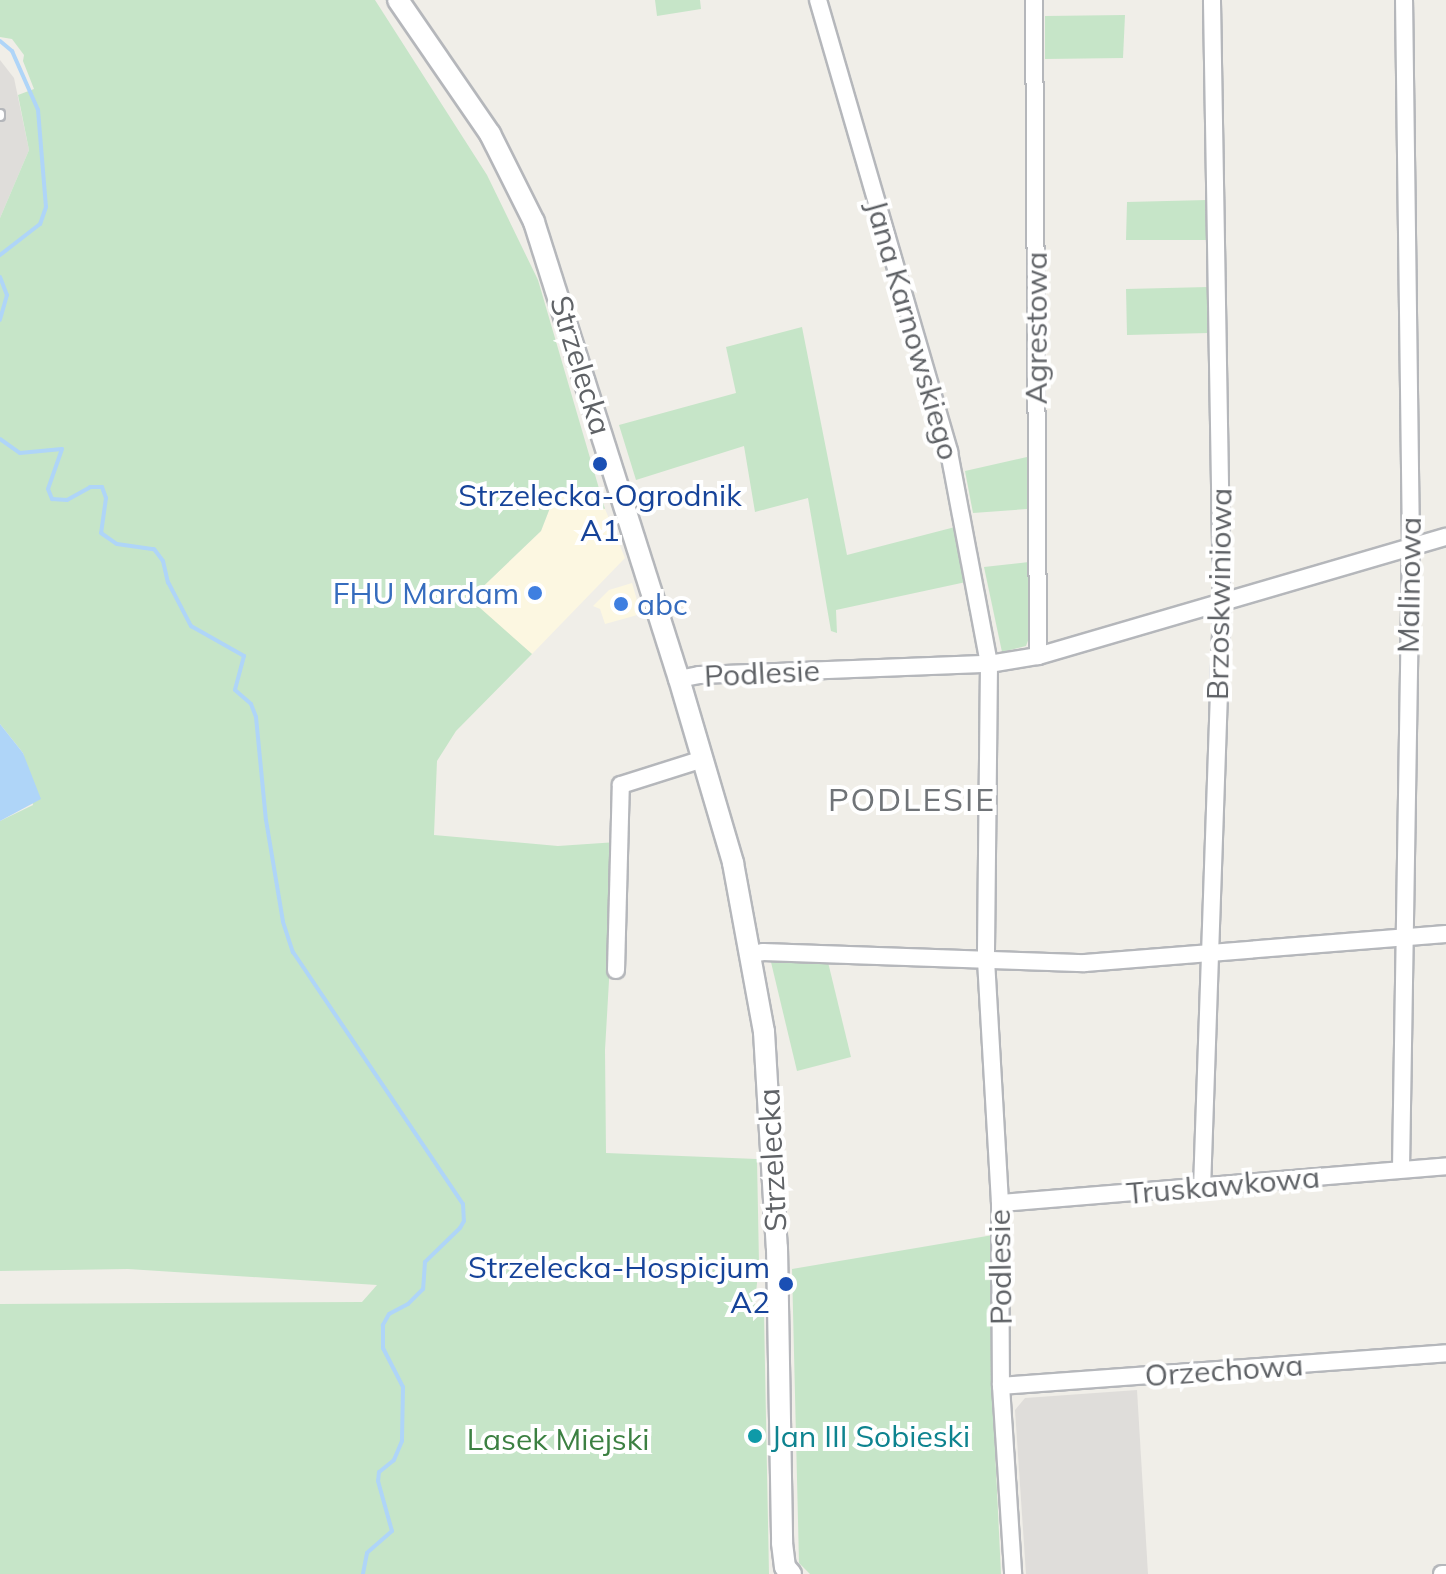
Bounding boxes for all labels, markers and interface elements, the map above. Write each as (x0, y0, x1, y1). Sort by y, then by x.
street label: Jana Karnowskiego (859, 196, 967, 464)
street label: Agrestowa (1018, 252, 1054, 404)
street label: Strzelecka (543, 291, 619, 439)
marker: Strzelecka-Ogrodnik A1 (591, 455, 609, 473)
place label: Strzelecka-Ogrodnik A1 (458, 477, 742, 548)
street label: Brzoskwiniowa (1199, 488, 1239, 700)
street label: Malinowa (1390, 517, 1428, 653)
place label: FHU Mardam (333, 575, 519, 611)
marker: FHU Mardam (526, 584, 544, 602)
place label: abc (637, 586, 688, 622)
marker: abc (612, 595, 630, 613)
street label: Podlesie (703, 652, 821, 694)
district label: PODLESIE (828, 780, 996, 818)
street label: Strzelecka (750, 1088, 794, 1232)
street label: Truskawkowa (1125, 1159, 1321, 1211)
street label: Podlesie (981, 1209, 1019, 1325)
place label: Strzelecka-Hospicjum A2 (468, 1249, 770, 1320)
marker: Strzelecka-Hospicjum A2 (777, 1275, 795, 1293)
street label: Orzechowa (1144, 1347, 1304, 1393)
place label: Jan III Sobieski (771, 1418, 970, 1454)
park label: Lasek Miejski (467, 1421, 649, 1457)
marker: Jan III Sobieski (746, 1427, 764, 1445)

